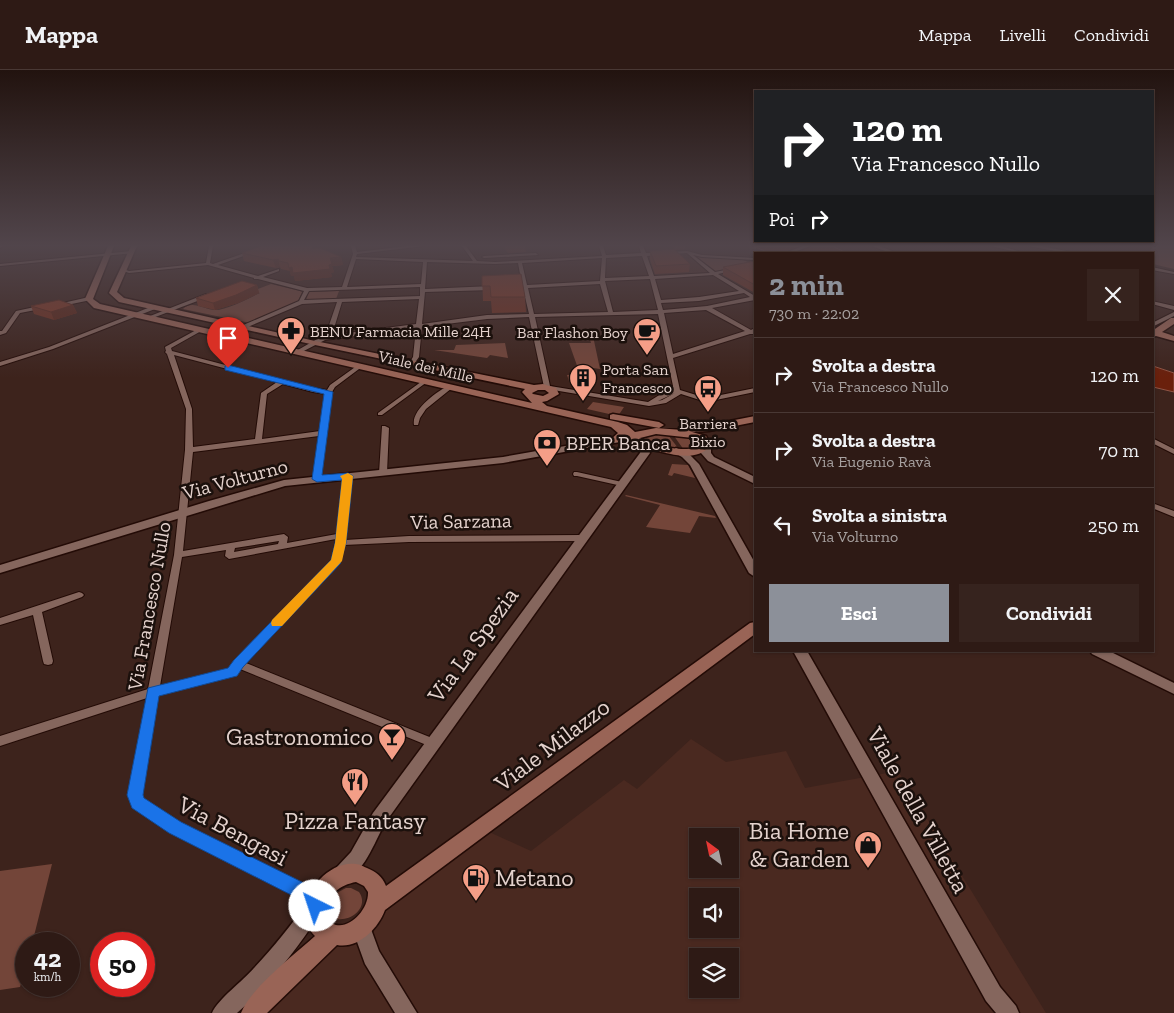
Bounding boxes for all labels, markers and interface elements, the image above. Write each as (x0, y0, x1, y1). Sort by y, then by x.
text: Mappa (25, 20, 98, 49)
text: Mappa (919, 24, 971, 46)
text: Livelli (999, 24, 1046, 46)
text: Condividi (1074, 24, 1149, 46)
text: 120 m (852, 108, 942, 150)
icon: right (769, 110, 834, 175)
text: Via Francesco Nullo (852, 150, 1040, 177)
icon: right (805, 205, 833, 233)
text: Poi (769, 208, 795, 231)
text: 2 min (769, 267, 844, 303)
button: close (1087, 269, 1139, 321)
text: 730 m · 22:02 (769, 304, 859, 323)
pharmacy icon: BENU Farmacia Mille 24H (276, 316, 306, 355)
pin (207, 317, 249, 368)
cafe icon: Bar Flashon Boy (632, 317, 662, 356)
place label: BENU Farmacia Mille 24H (310, 322, 491, 341)
place label: Bar Flashon Boy (517, 323, 629, 342)
icon: arrive (214, 324, 242, 352)
street label: Viale dei Mille (376, 346, 475, 387)
text: Svolta a destra (812, 354, 936, 377)
place label: Porta San Francesco (602, 360, 672, 397)
icon: right (769, 361, 797, 389)
building icon: Porta San Francesco (568, 363, 598, 402)
text: 120 m (1090, 364, 1139, 387)
bus stop icon: Barriera Bixio (693, 374, 723, 413)
text: Via Francesco Nullo (812, 377, 949, 396)
place label: Barriera Bixio (679, 414, 737, 451)
bank icon: BPER Banca (532, 428, 562, 467)
text: Svolta a destra (812, 429, 936, 452)
place label: BPER Banca (566, 431, 670, 455)
icon: right (769, 436, 797, 464)
text: 70 m (1098, 439, 1139, 462)
text: Via Eugenio Ravà (812, 452, 931, 471)
street label: Via Volturno (179, 453, 290, 505)
text: Svolta a sinistra (812, 504, 947, 527)
street label: Via Sarzana (409, 508, 512, 534)
icon: left (769, 511, 797, 539)
text: 250 m (1088, 514, 1139, 537)
street label: Via Francesco Nullo (122, 520, 176, 693)
text: Via Volturno (812, 527, 898, 546)
street label: Via La Spezia (420, 581, 524, 709)
button: Esci (769, 584, 949, 642)
button: Condividi (959, 584, 1139, 642)
street label: Viale Milazzo (487, 692, 615, 798)
street label: Viale della Villetta (860, 721, 976, 898)
place label: Gastronomico (226, 722, 373, 751)
bar icon: Gastronomico (377, 722, 407, 761)
restaurant icon: Pizza Fantasy (340, 767, 370, 806)
street label: Via Bengasi (172, 789, 293, 872)
place label: Pizza Fantasy (284, 806, 426, 835)
place label: Bia Home & Garden (749, 816, 849, 873)
north arrow (689, 828, 739, 878)
map controls (689, 828, 739, 998)
shop icon: Bia Home & Garden (853, 830, 883, 869)
fuel station icon: Metano (461, 863, 491, 902)
place label: Metano (495, 863, 573, 892)
position arrow (288, 879, 340, 931)
button: sound (689, 888, 739, 938)
speed limit sign: 50 (90, 932, 155, 997)
text: 42 (34, 943, 61, 973)
button: layers (689, 948, 739, 998)
text: km/h (34, 970, 61, 984)

